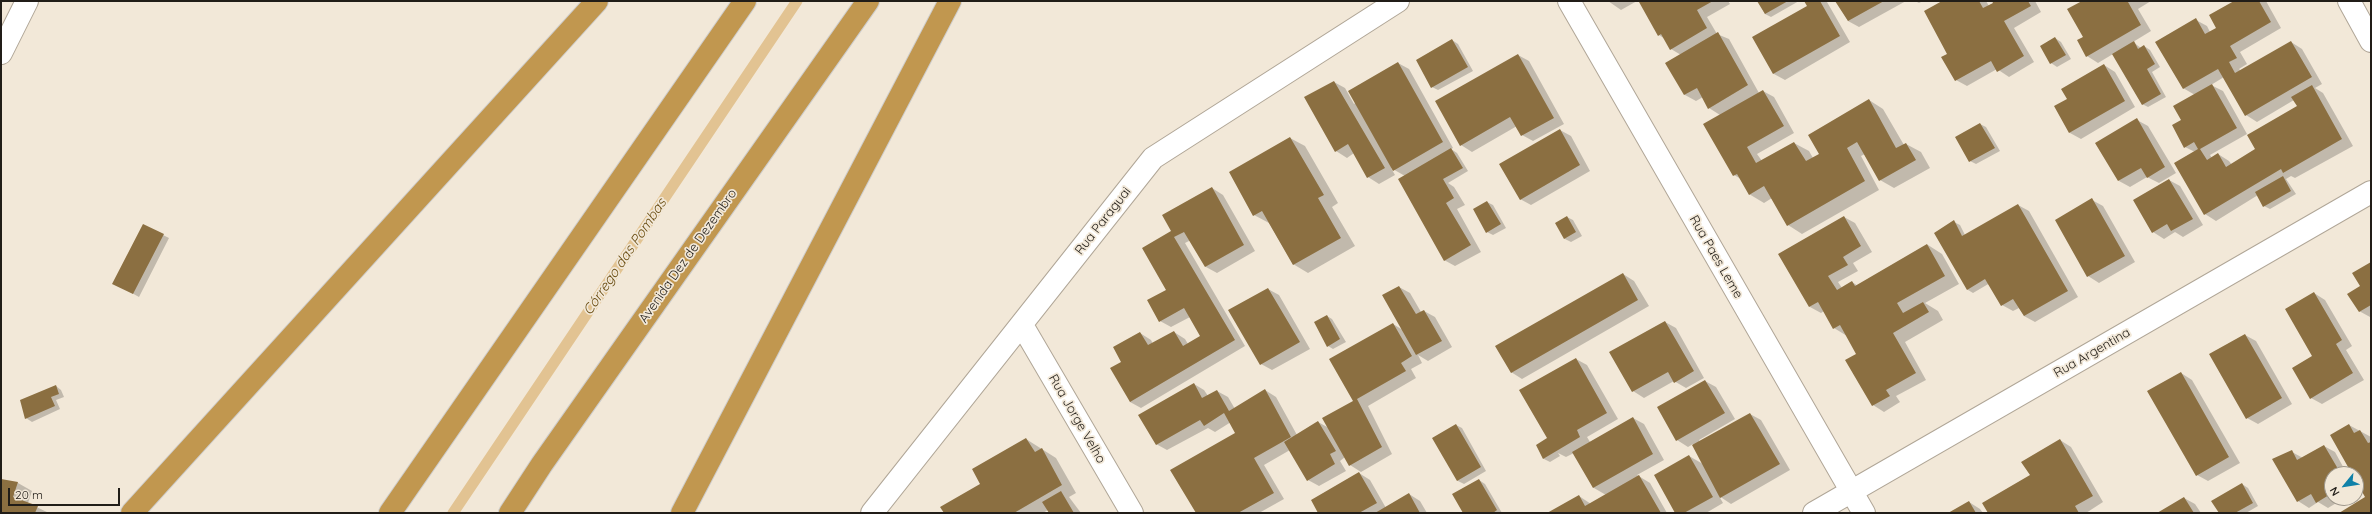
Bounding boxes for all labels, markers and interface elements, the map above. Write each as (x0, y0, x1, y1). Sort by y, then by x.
street label: Rua Paraguai (1072, 184, 1134, 258)
street label: Avenida Dez de Dezembro (636, 186, 740, 326)
water label: Córrego das Pombas (580, 196, 670, 318)
street label: Rua Paes Leme (1686, 213, 1746, 301)
street label: Rua Argentina (2051, 325, 2133, 381)
street label: Rua Jorge Velho (1045, 372, 1109, 466)
north arrow (2324, 466, 2364, 506)
scale bar (10, 480, 122, 506)
text: N (2326, 484, 2343, 499)
text: 20 m (15, 487, 43, 502)

